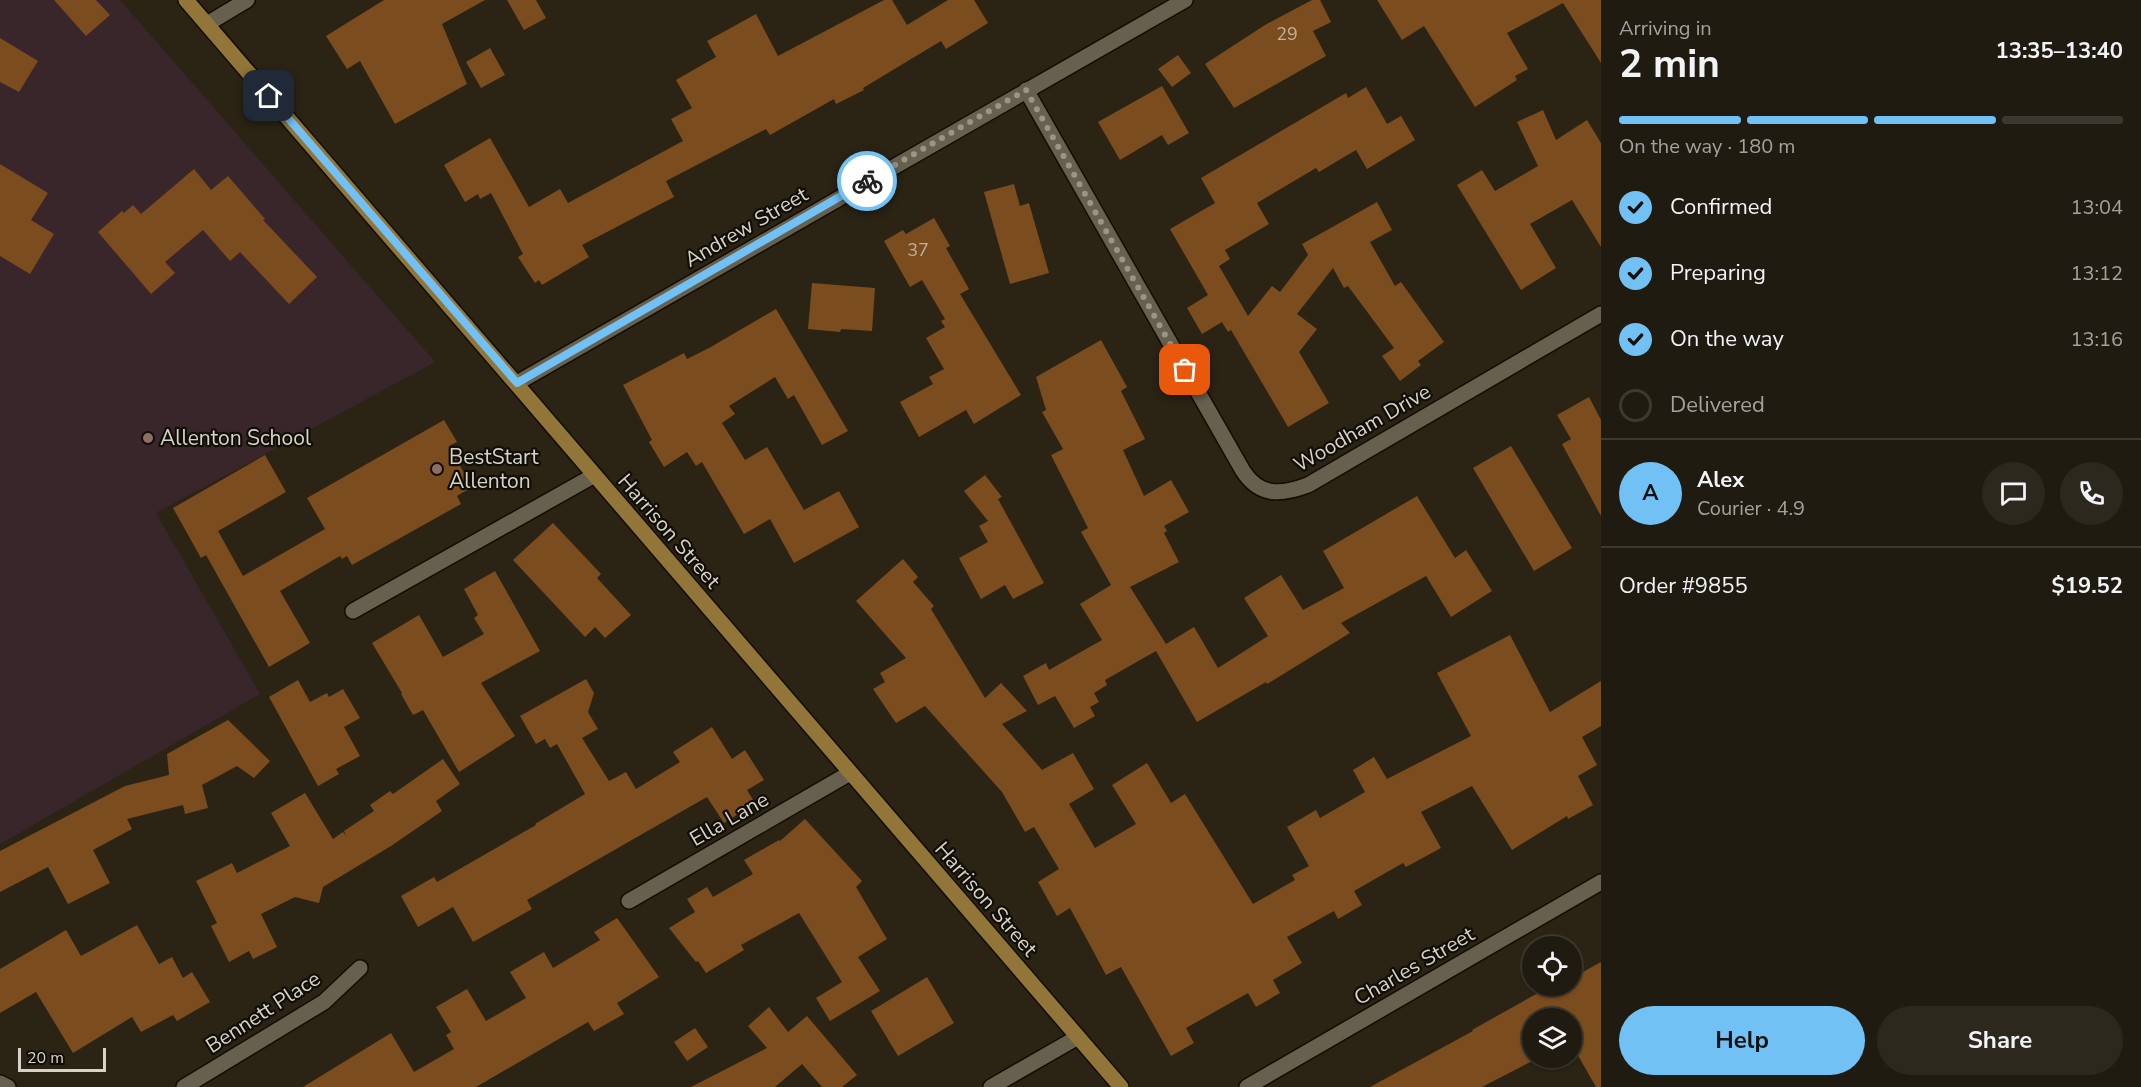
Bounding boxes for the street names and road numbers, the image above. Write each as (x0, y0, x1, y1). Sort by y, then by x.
street label: Andrew Street (679, 180, 813, 274)
street label: Woodham Drive (1288, 377, 1436, 479)
street label: Harrison Street (611, 468, 727, 595)
street label: Ella Lane (684, 785, 774, 853)
street label: Harrison Street (928, 836, 1044, 963)
street label: Charles Street (1349, 920, 1480, 1012)
street label: Bennett Place (200, 964, 326, 1060)

